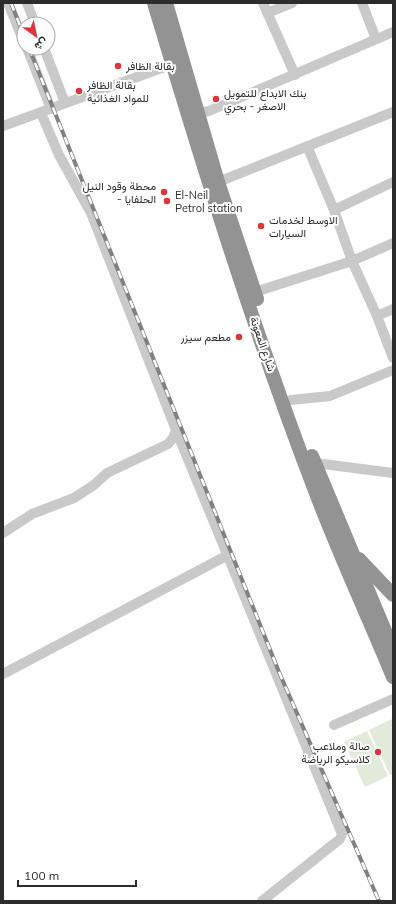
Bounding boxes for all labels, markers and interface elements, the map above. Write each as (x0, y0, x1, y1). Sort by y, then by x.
north arrow (16, 16, 56, 56)
text: ش (32, 35, 51, 54)
place label: بقالة الظافر (125, 59, 175, 73)
marker: بقالة الظافر (113, 61, 123, 71)
place label: بقالة الظافر للمواد الغذائية (86, 78, 149, 105)
marker: بقالة الظافر للمواد الغذائية (74, 86, 84, 96)
place label: بنك الابداع للتمويل الاصغر - بحري (224, 86, 306, 116)
marker: بنك الابداع للتمويل الاصغر - بحري (211, 94, 221, 104)
place label: محطة وقود النيل - الحلفايا (83, 179, 156, 206)
marker: محطة وقود النيل - الحلفايا (159, 187, 169, 197)
place label: El-Neil Petrol station (175, 188, 242, 215)
marker: El-Neil Petrol station (162, 196, 172, 206)
place label: الاوسط لخدمات السيارات (269, 213, 338, 240)
marker: الاوسط لخدمات السيارات (256, 221, 266, 231)
street label: شارع المعونة (246, 315, 279, 374)
place label: مطعم سيزر (180, 330, 231, 345)
marker: مطعم سيزر (234, 332, 244, 342)
place label: صالة وملاعب كلاسيكو الرياضة (301, 739, 370, 766)
marker: صالة وملاعب كلاسيكو الرياضة (373, 747, 383, 757)
scale bar (18, 862, 136, 888)
text: 100 m (24, 868, 59, 883)

